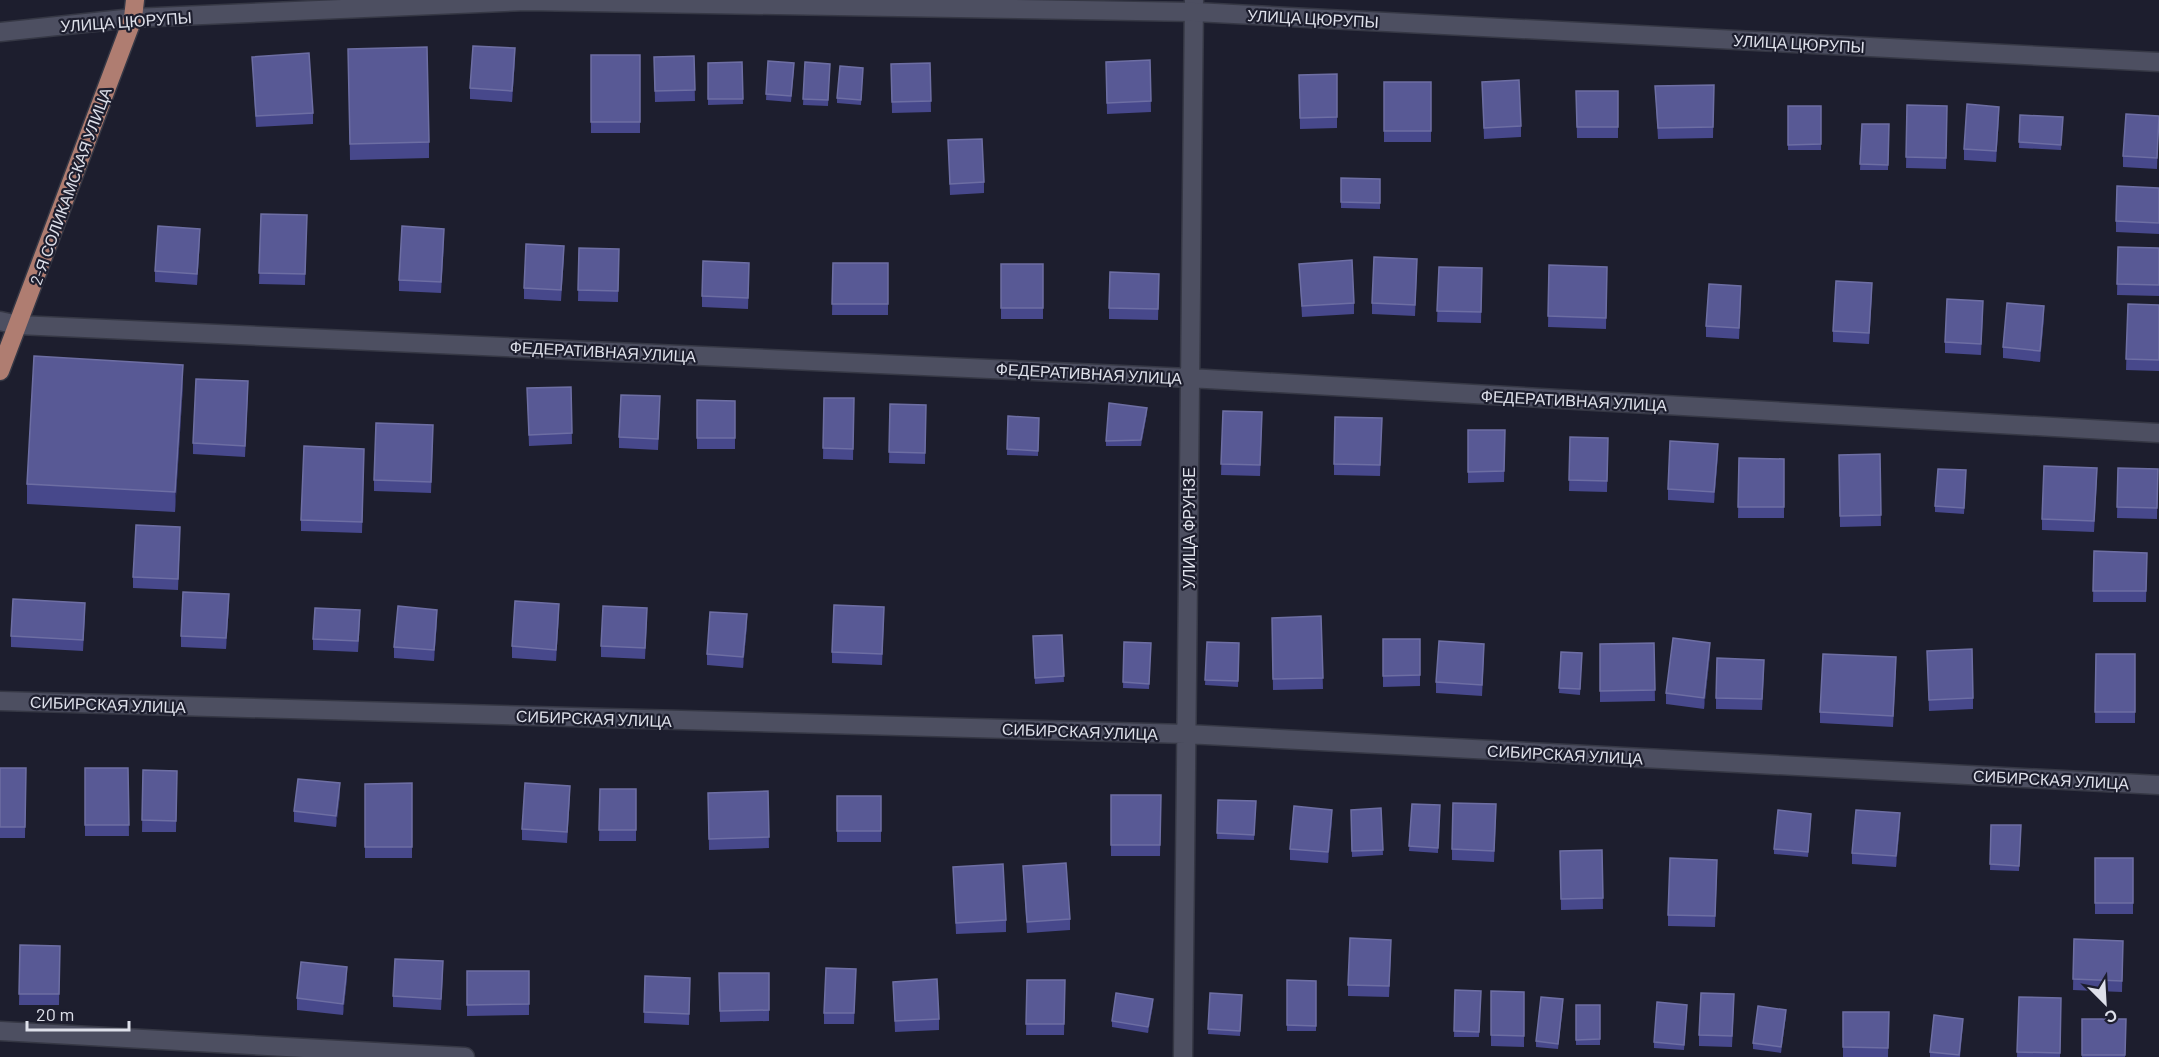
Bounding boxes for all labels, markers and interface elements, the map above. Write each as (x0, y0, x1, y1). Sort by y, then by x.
street label: УЛИЦА ЦЮРУПЫ (1247, 5, 1379, 31)
street label: УЛИЦА ЦЮРУПЫ (60, 7, 192, 35)
street label: УЛИЦА ЦЮРУПЫ (1733, 30, 1865, 56)
street label: 2-Я СОЛИКАМСКАЯ УЛИЦА (25, 84, 115, 287)
street label: ФЕДЕРАТИВНАЯ УЛИЦА (509, 337, 697, 365)
street label: ФЕДЕРАТИВНАЯ УЛИЦА (995, 359, 1183, 387)
street label: ФЕДЕРАТИВНАЯ УЛИЦА (1480, 386, 1668, 414)
street label: УЛИЦА ФРУНЗЕ (1179, 467, 1198, 589)
street label: СИБИРСКАЯ УЛИЦА (30, 692, 187, 716)
street label: СИБИРСКАЯ УЛИЦА (516, 706, 673, 730)
street label: СИБИРСКАЯ УЛИЦА (1002, 719, 1159, 743)
street label: СИБИРСКАЯ УЛИЦА (1487, 740, 1644, 768)
street label: СИБИРСКАЯ УЛИЦА (1973, 765, 2130, 793)
north arrow (2075, 973, 2135, 1033)
scale bar (27, 994, 129, 1032)
text: 20 m (36, 1003, 74, 1025)
text: С (2102, 1006, 2120, 1028)

